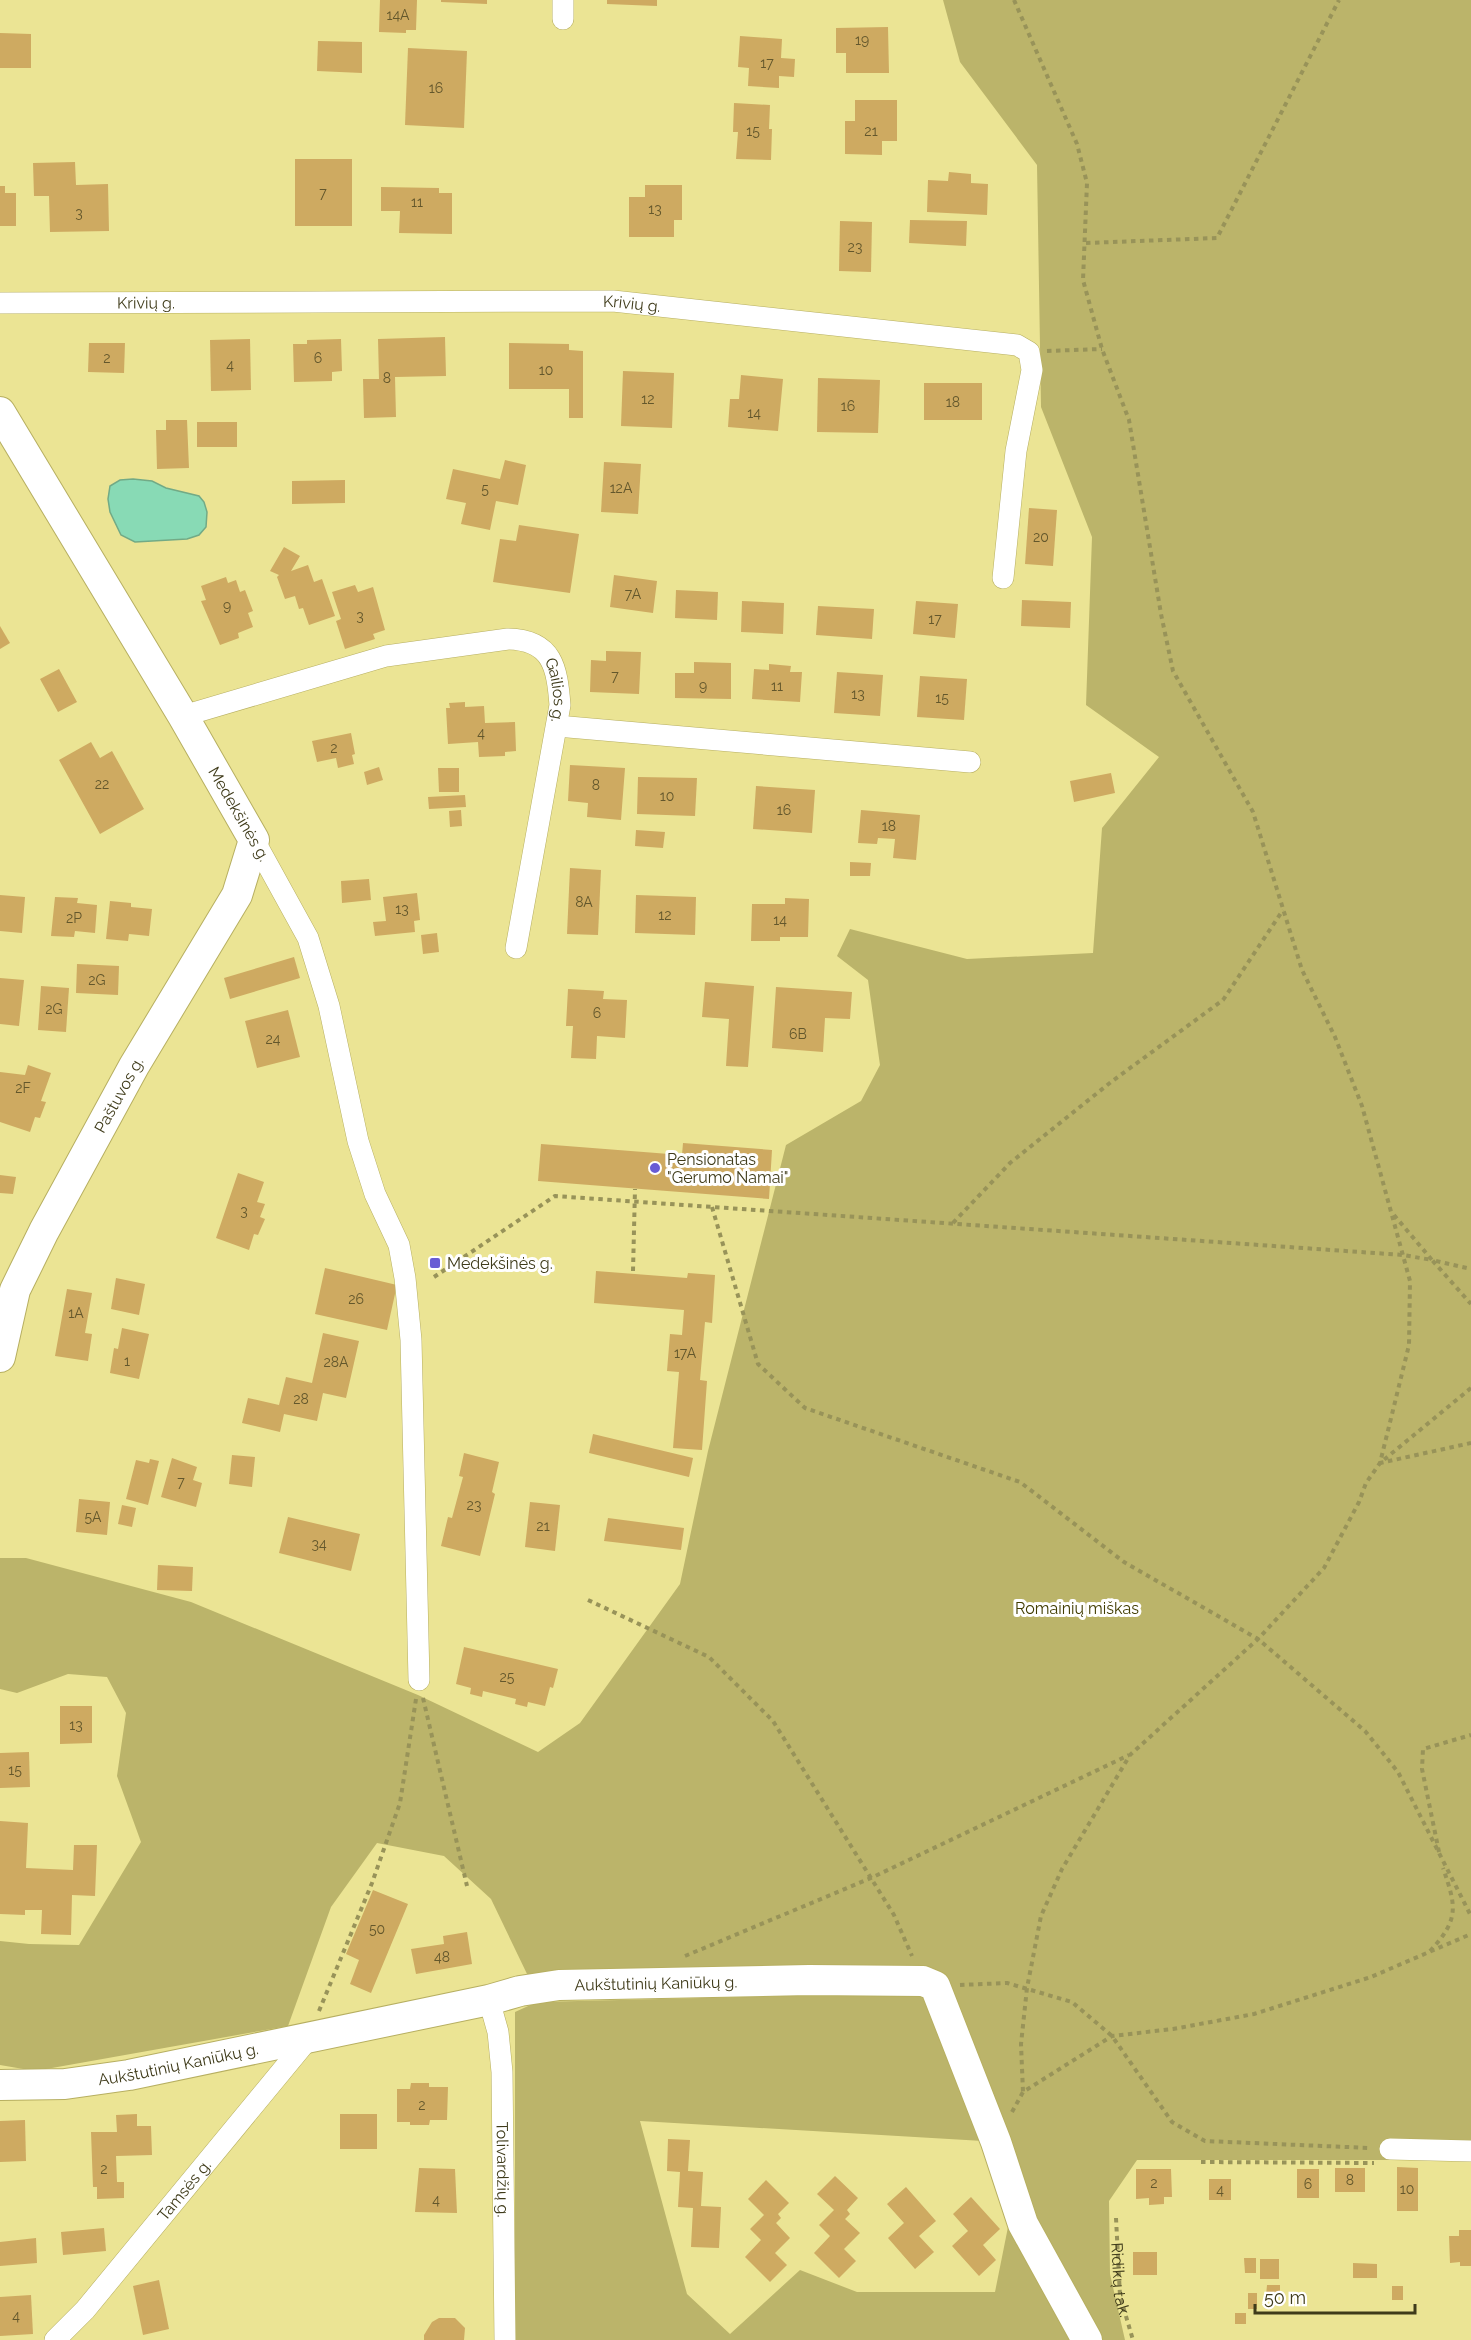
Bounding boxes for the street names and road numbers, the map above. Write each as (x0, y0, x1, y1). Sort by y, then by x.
street label: Krivių g. (603, 291, 662, 316)
street label: Krivių g. (117, 293, 175, 312)
street label: Gailios g. (541, 654, 570, 724)
street label: Medekšinės g. (204, 763, 274, 865)
street label: Paštuvos g. (90, 1054, 148, 1136)
street label: Aukštutinių Kaniūkų g. (574, 1972, 738, 1994)
street label: Aukštutinių Kaniūkų g. (97, 2039, 260, 2089)
street label: Tolivardžių g. (493, 2122, 513, 2218)
street label: Tamsės g. (153, 2156, 215, 2224)
street label: Ridikų tak. (1108, 2242, 1135, 2319)

